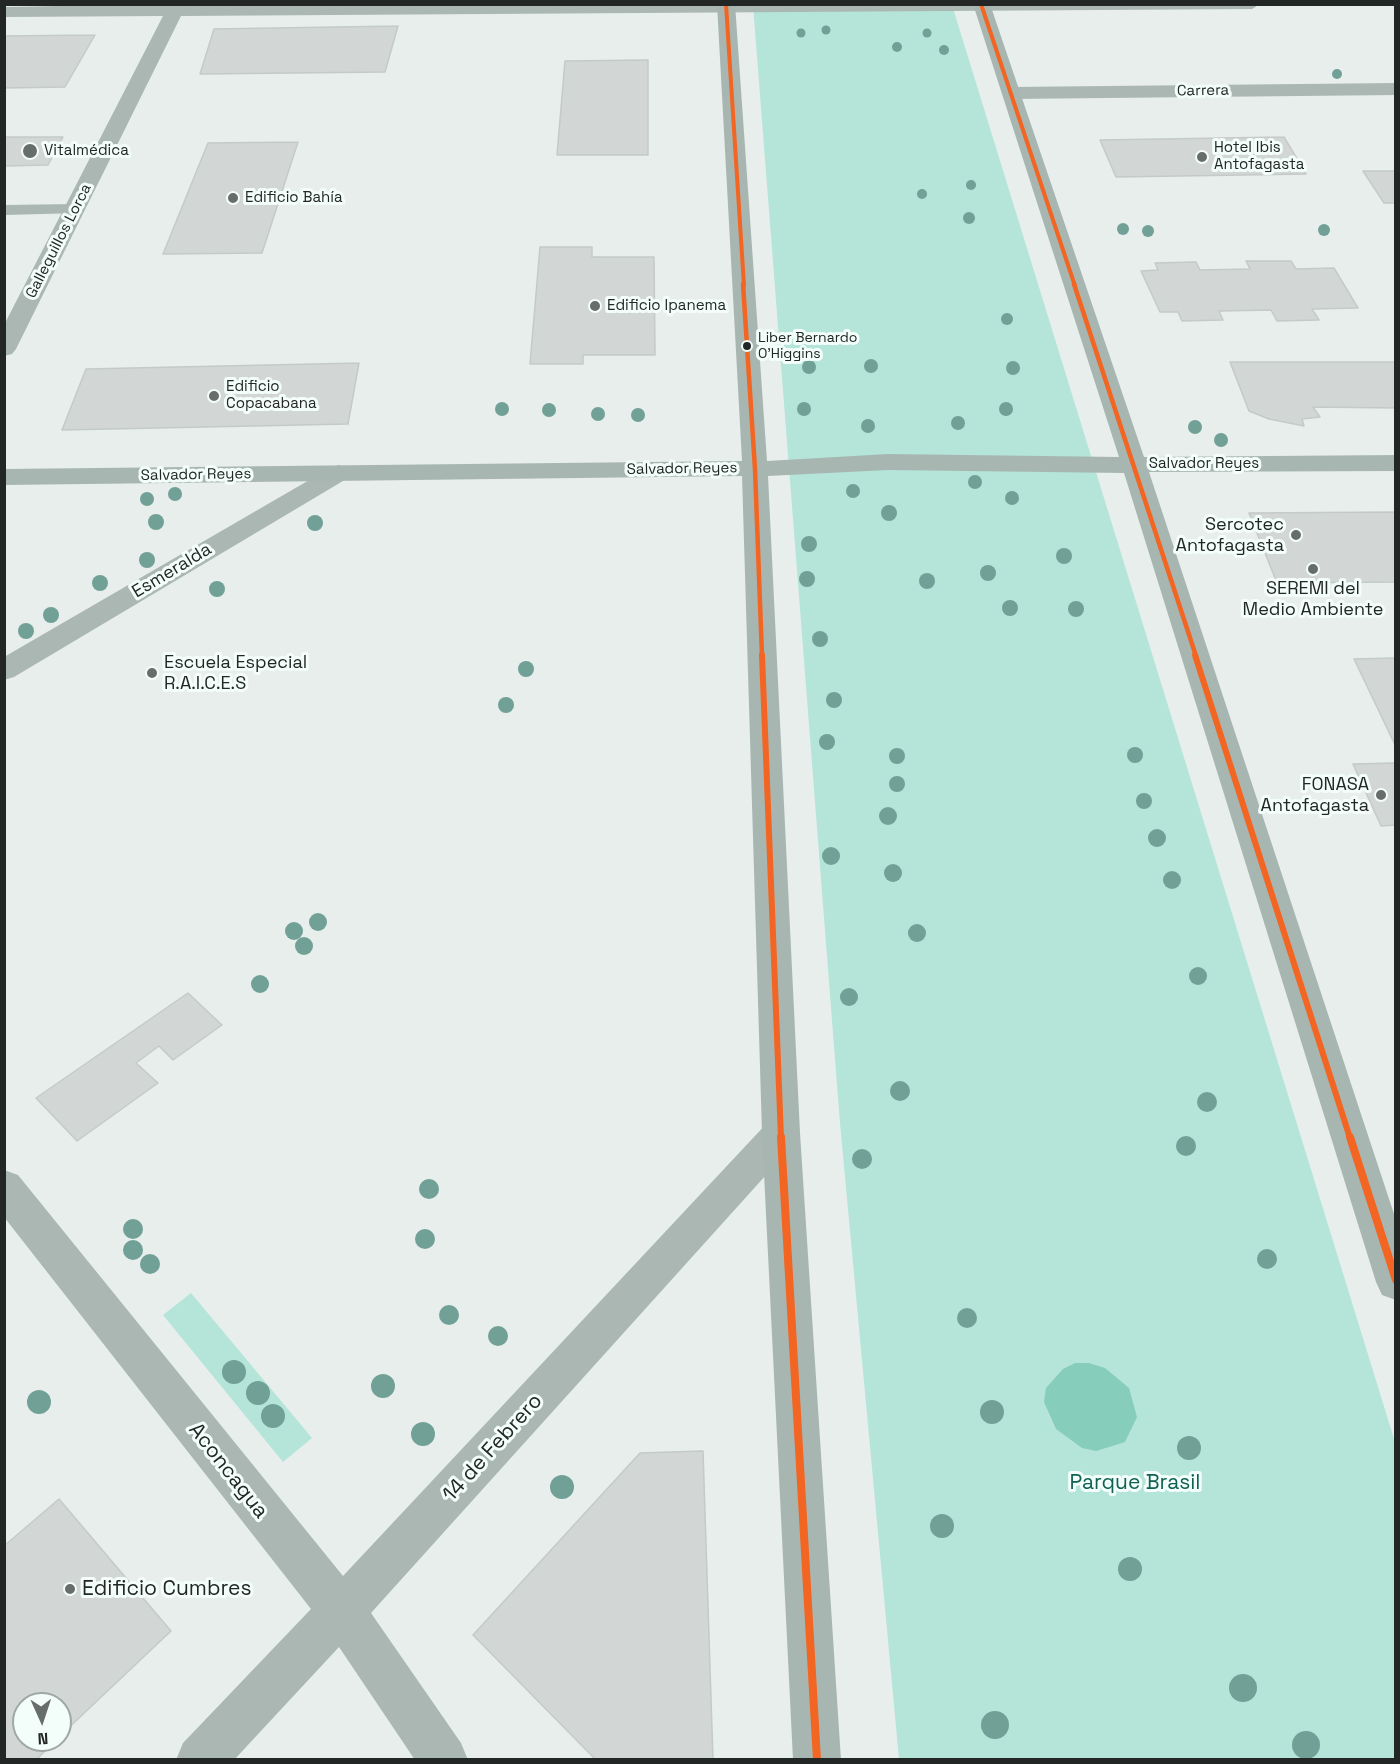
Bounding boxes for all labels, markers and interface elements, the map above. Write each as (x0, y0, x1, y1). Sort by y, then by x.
street label: Carrera (1177, 82, 1229, 100)
place label: Hotel Ibis Antofagasta (1214, 139, 1304, 174)
marker: Vitalmédica (21, 142, 39, 160)
place label: Vitalmédica (44, 142, 129, 160)
marker: Hotel Ibis Antofagasta (1195, 150, 1209, 164)
street label: Galleguillos Lorca (22, 181, 96, 301)
place label: Edificio Bahía (245, 189, 343, 207)
marker: Edificio Bahía (226, 191, 240, 205)
place label: Edificio Ipanema (607, 297, 726, 315)
marker: Edificio Ipanema (588, 299, 602, 313)
place label: Liber Bernardo O'Higgins (758, 330, 857, 362)
marker: Liber Bernardo O'Higgins (741, 340, 753, 352)
place label: Edificio Copacabana (226, 378, 317, 413)
marker: Edificio Copacabana (207, 389, 221, 403)
street label: Salvador Reyes (1149, 455, 1259, 473)
street label: Salvador Reyes (627, 459, 737, 479)
street label: Salvador Reyes (141, 465, 251, 485)
place label: Sercotec Antofagasta (1176, 514, 1284, 556)
marker: Sercotec Antofagasta (1289, 528, 1303, 542)
street label: Esmeralda (128, 539, 216, 603)
marker: SEREMI del Medio Ambiente (1306, 562, 1320, 576)
place label: SEREMI del Medio Ambiente (1243, 578, 1383, 620)
place label: Escuela Especial R.A.I.C.E.S (164, 652, 307, 694)
marker: Escuela Especial R.A.I.C.E.S (145, 666, 159, 680)
place label: FONASA Antofagasta (1261, 774, 1369, 816)
marker: FONASA Antofagasta (1374, 788, 1388, 802)
street label: 14 de Febrero (438, 1389, 548, 1507)
street label: Aconcagua (183, 1418, 273, 1524)
park label: Parque Brasil (1070, 1470, 1200, 1496)
place label: Edificio Cumbres (82, 1576, 251, 1602)
marker: Edificio Cumbres (63, 1582, 77, 1596)
north arrow (12, 1692, 72, 1752)
text: N (37, 1728, 49, 1749)

